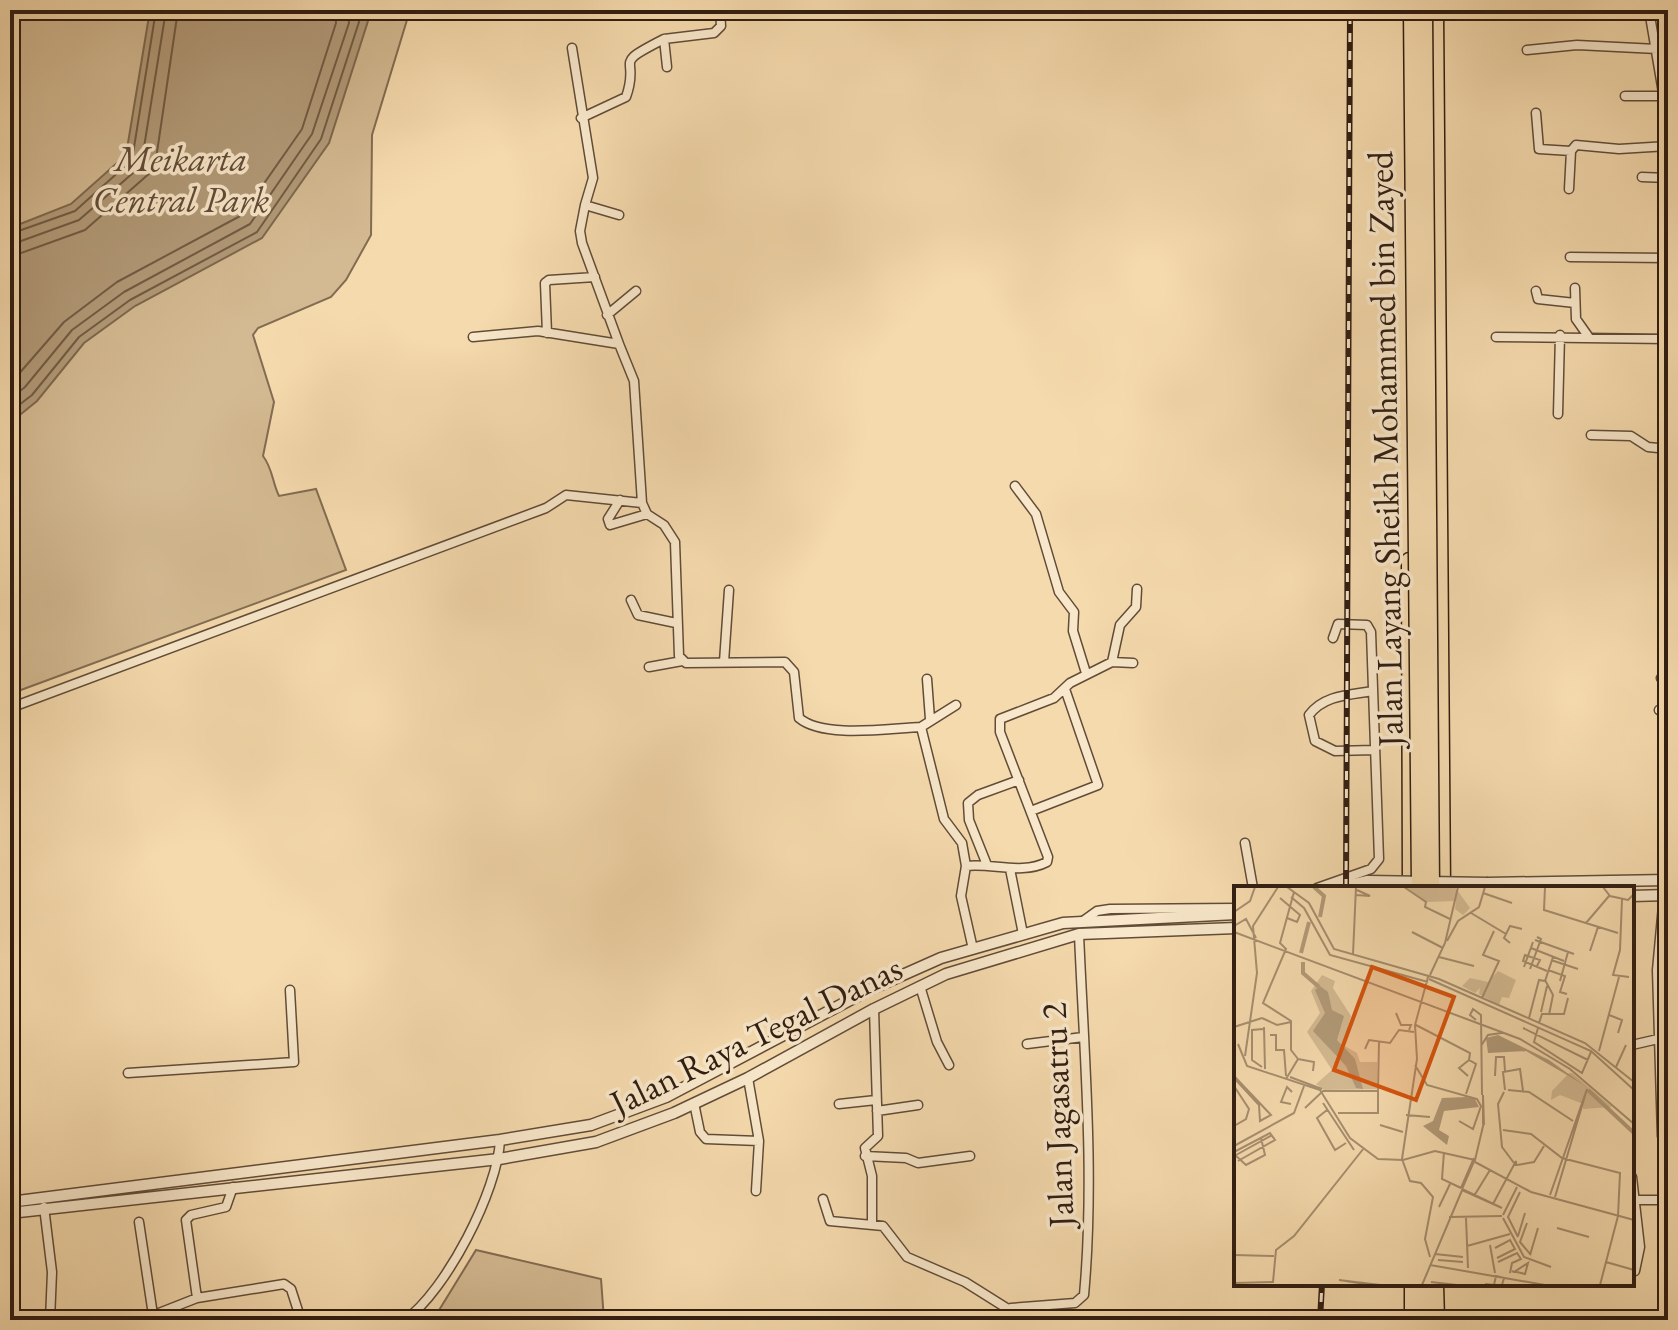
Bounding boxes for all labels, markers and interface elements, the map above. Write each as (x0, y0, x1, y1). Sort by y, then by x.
park label: Meikarta Central Park (93, 135, 269, 223)
street label: Jalan Layang Sheikh Mohammed bin Zayed (1356, 150, 1414, 750)
inset map (1234, 886, 1634, 1286)
street label: Jalan Raya Tegal Danas (600, 944, 910, 1127)
street label: Jalan Jagasatru 2 (1030, 1002, 1085, 1231)

